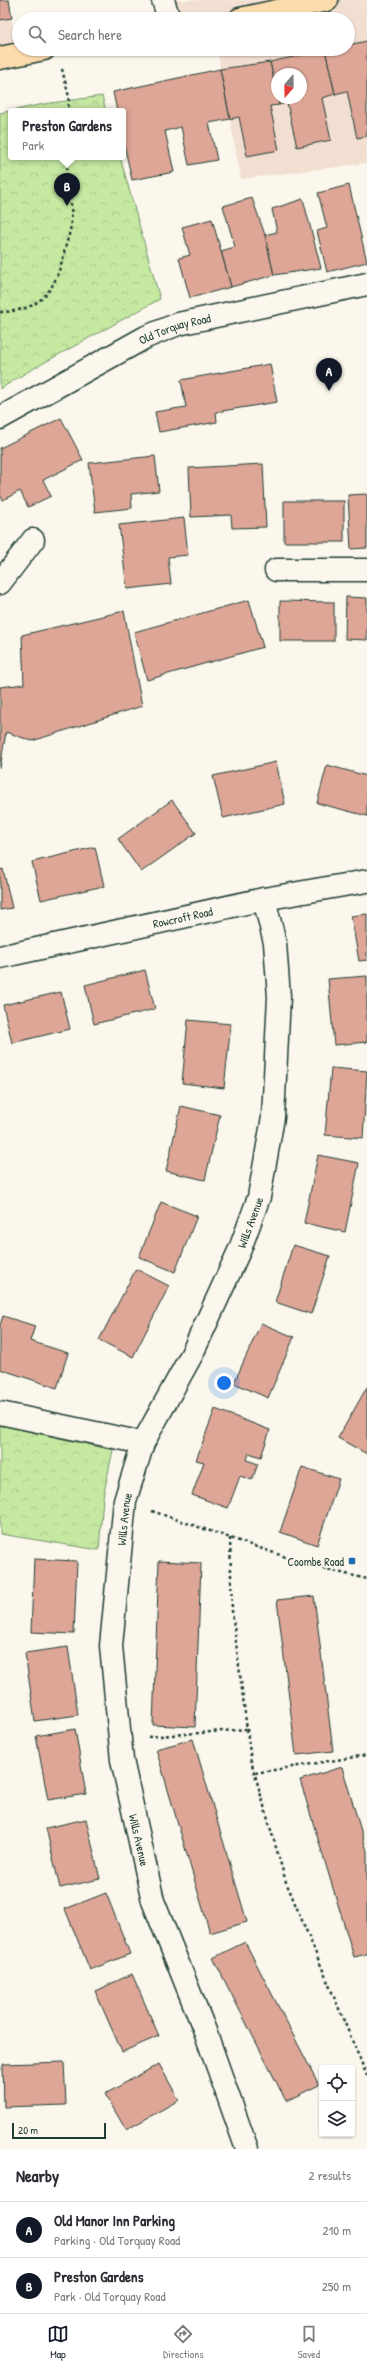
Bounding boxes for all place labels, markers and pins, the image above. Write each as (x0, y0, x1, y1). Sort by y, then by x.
pin: B (54, 173, 80, 206)
pin: A (316, 358, 342, 391)
place label: Coombe Road (287, 1553, 344, 1570)
marker: Coombe Road (347, 1556, 357, 1566)

